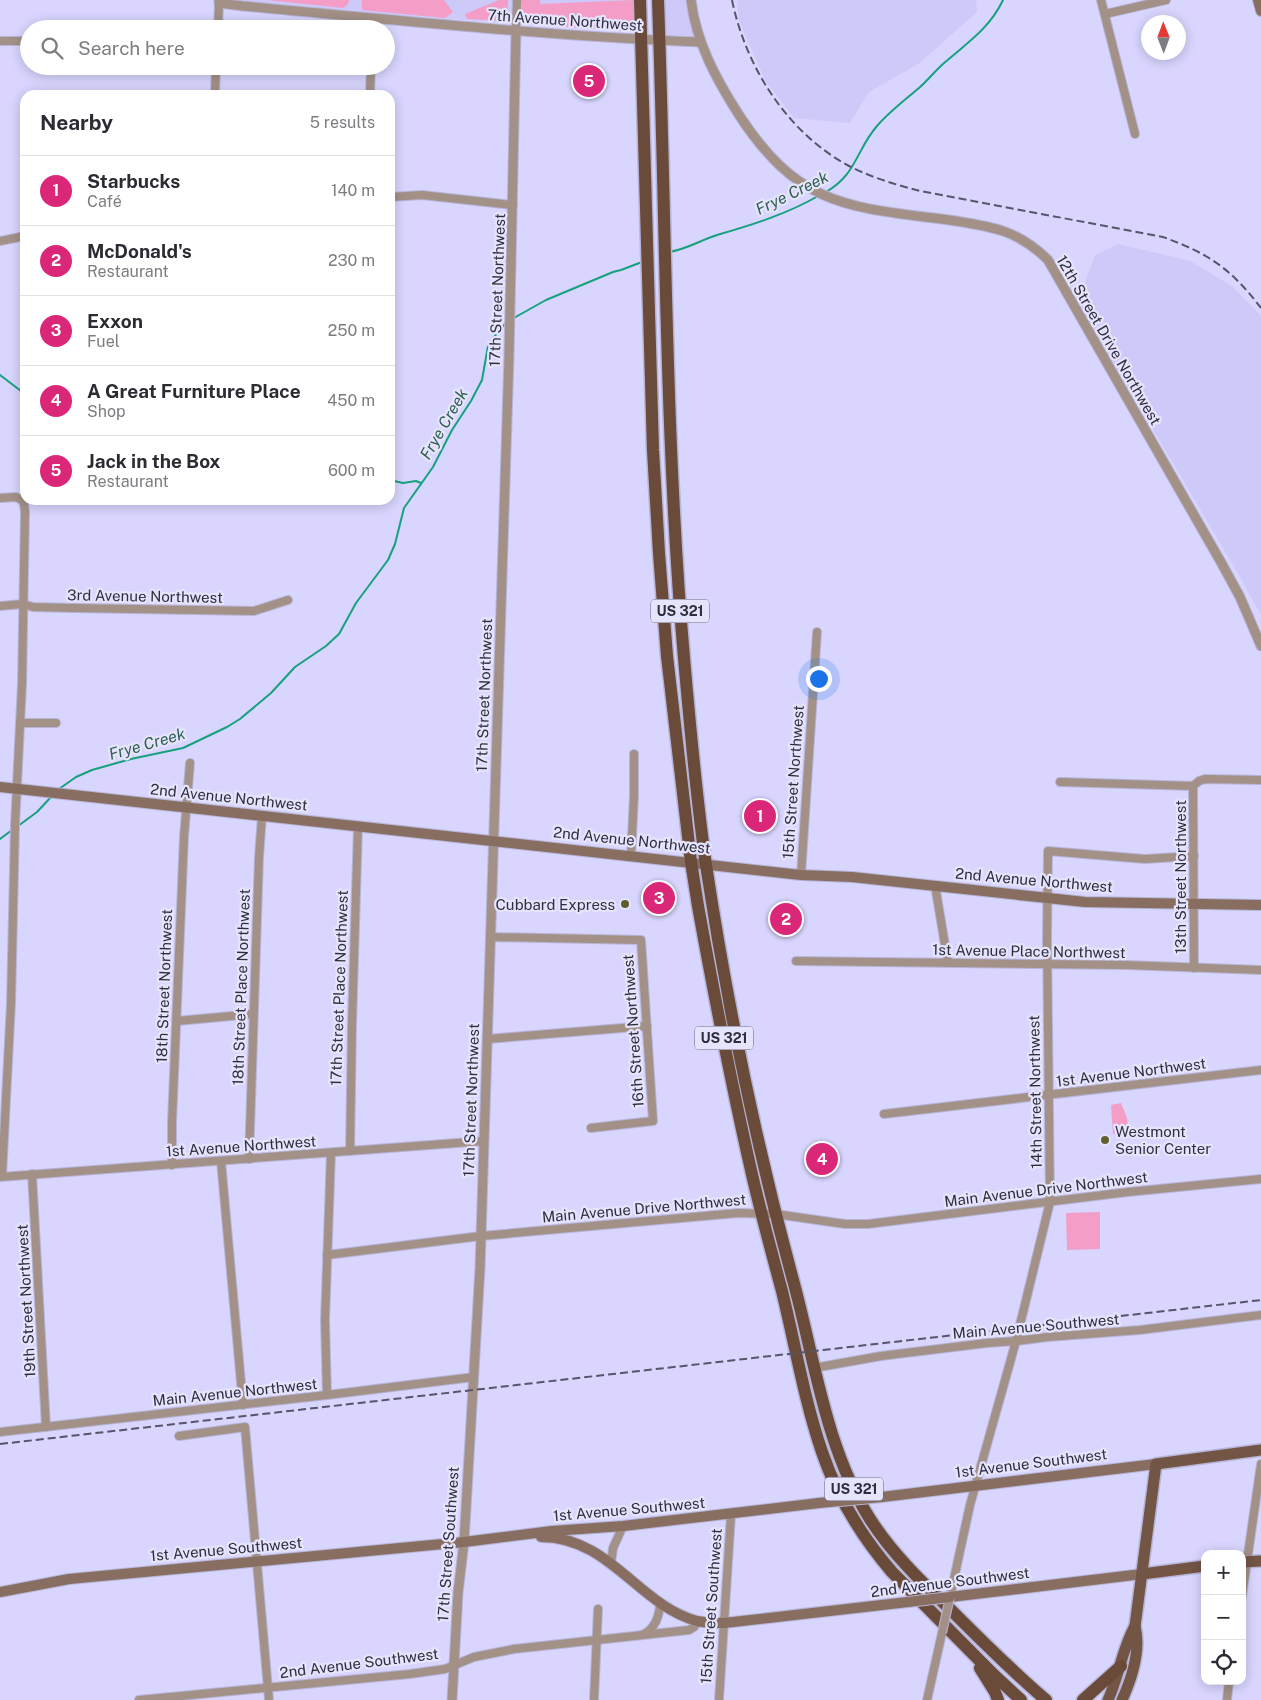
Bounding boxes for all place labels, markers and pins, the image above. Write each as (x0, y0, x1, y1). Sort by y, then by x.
pin: 5 (573, 62, 605, 100)
pin: 1 (744, 797, 776, 835)
pin: 3 (643, 879, 675, 917)
place label: Cubbard Express (496, 896, 615, 913)
marker: Cubbard Express (619, 898, 631, 910)
pin: 2 (770, 900, 802, 938)
place label: Westmont Senior Center (1115, 1123, 1211, 1157)
marker: Westmont Senior Center (1099, 1134, 1111, 1146)
pin: 4 (806, 1140, 838, 1178)

